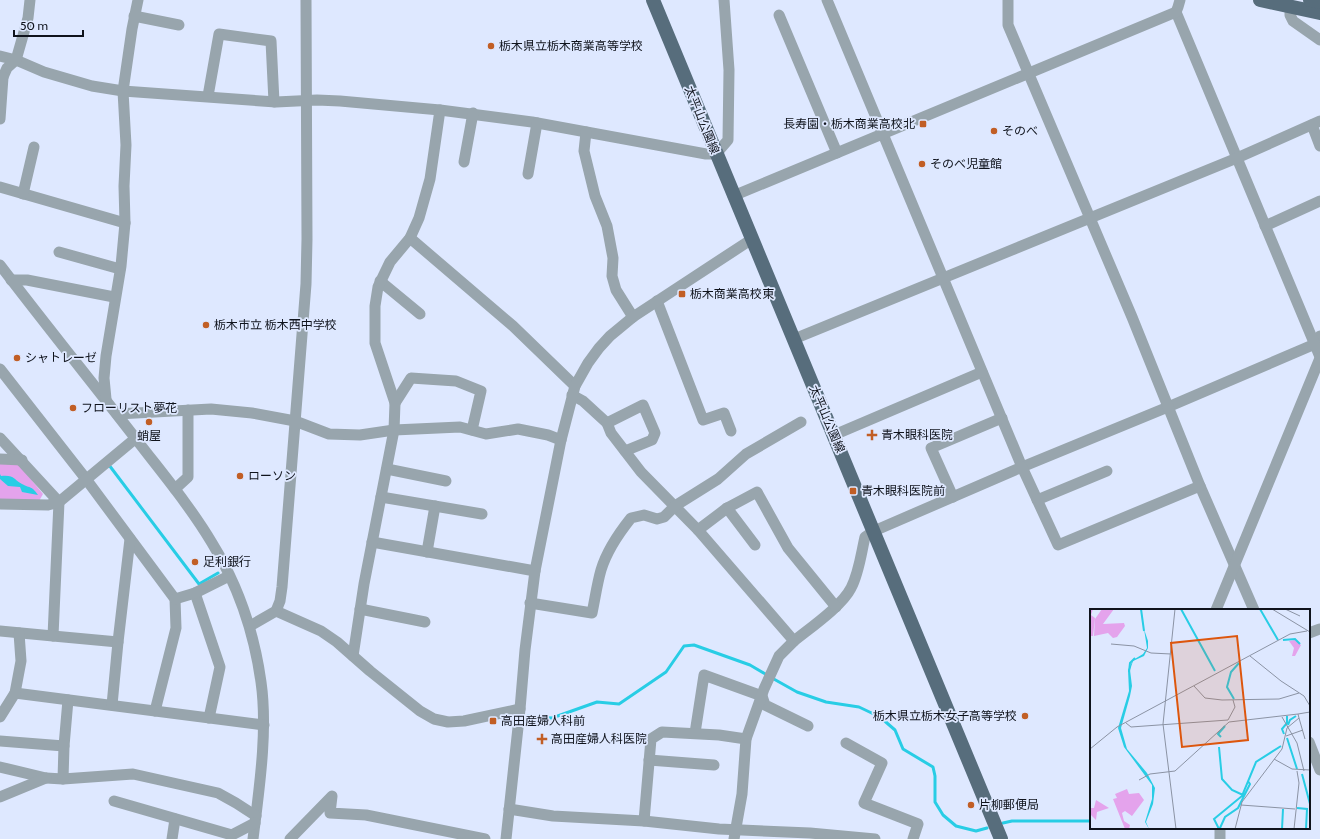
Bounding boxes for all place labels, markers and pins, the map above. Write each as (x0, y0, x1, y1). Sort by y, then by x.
place label: 栃木県立栃木商業高等学校 (499, 38, 643, 53)
marker: 栃木県立栃木商業高等学校 (486, 41, 496, 51)
place label: 長寿園・栃木商業高校北 (783, 116, 915, 131)
marker: 長寿園・栃木商業高校北 (918, 119, 928, 129)
place label: そのべ (1002, 123, 1038, 138)
marker: そのべ (989, 126, 999, 136)
place label: そのべ児童館 (930, 156, 1002, 171)
marker: そのべ児童館 (917, 159, 927, 169)
place label: 栃木商業高校東 (690, 286, 774, 301)
marker: 栃木商業高校東 (677, 289, 687, 299)
place label: 栃木市立 栃木西中学校 (214, 317, 337, 332)
marker: 栃木市立 栃木西中学校 (201, 320, 211, 330)
place label: シャトレーゼ (25, 350, 97, 365)
marker: シャトレーゼ (12, 353, 22, 363)
place label: フローリスト夢花 (81, 400, 177, 415)
marker: フローリスト夢花 (68, 403, 78, 413)
marker: 蛸屋 (144, 417, 154, 427)
place label: 青木眼科医院 (881, 427, 953, 442)
place label: 蛸屋 (137, 428, 161, 443)
marker: 青木眼科医院 (866, 429, 878, 441)
place label: ローソン (248, 468, 296, 483)
marker: ローソン (235, 471, 245, 481)
place label: 青木眼科医院前 (861, 483, 945, 498)
marker: 青木眼科医院前 (848, 486, 858, 496)
place label: 足利銀行 (203, 554, 251, 569)
marker: 足利銀行 (190, 557, 200, 567)
place label: 栃木県立栃木女子高等学校 (873, 708, 1017, 723)
marker: 栃木県立栃木女子高等学校 (1020, 711, 1030, 721)
place label: 高田産婦人科前 (501, 713, 585, 728)
marker: 高田産婦人科前 (488, 716, 498, 726)
place label: 高田産婦人科医院 (551, 731, 647, 746)
marker: 高田産婦人科医院 (536, 733, 548, 745)
place label: 片柳郵便局 (979, 797, 1039, 812)
marker: 片柳郵便局 (966, 800, 976, 810)

